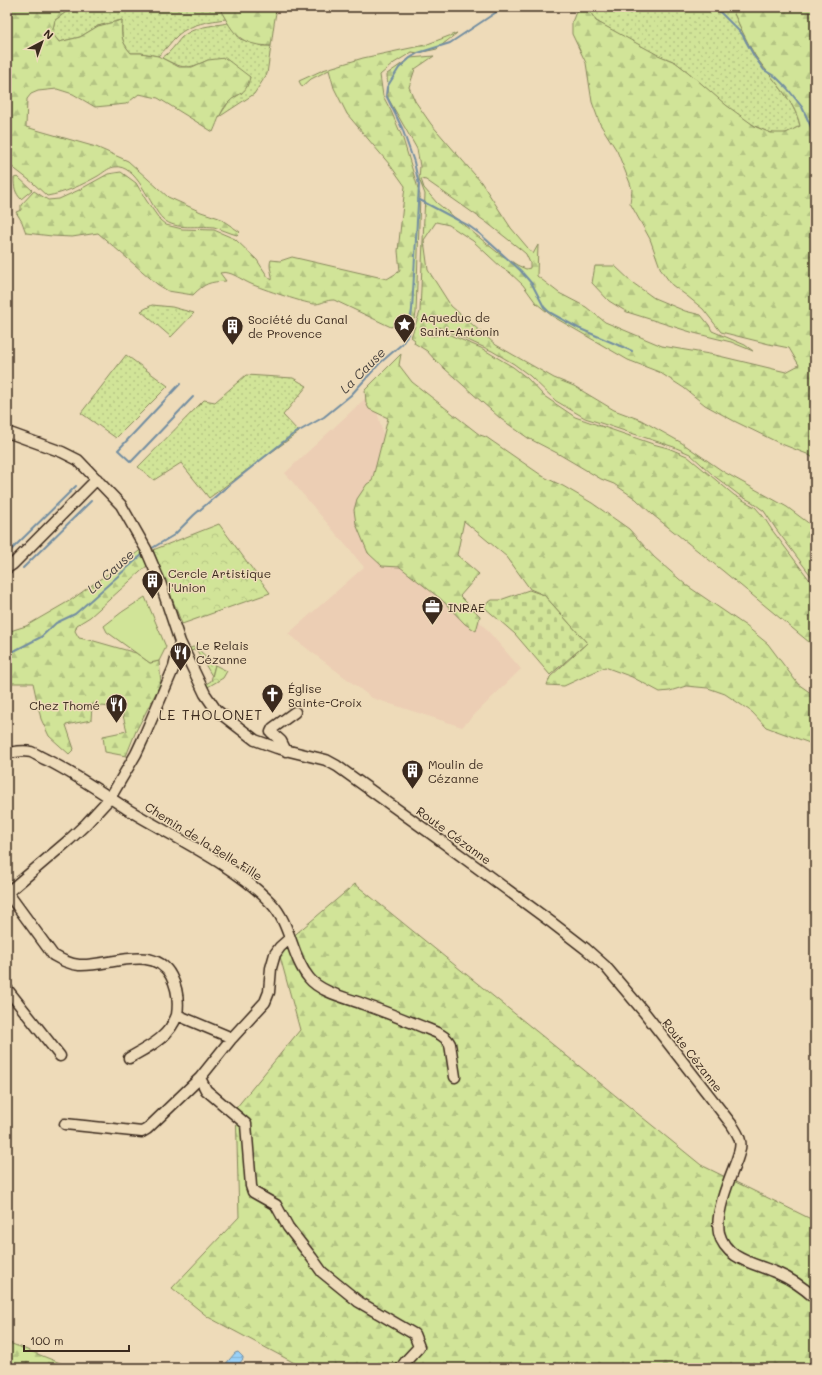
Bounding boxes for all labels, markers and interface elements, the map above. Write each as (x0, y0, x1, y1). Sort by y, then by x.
north arrow (22, 22, 62, 62)
text: N (41, 26, 57, 42)
place label: Aqueduc de Saint-Antonin (420, 309, 499, 339)
place label: Société du Canal de Provence (248, 311, 348, 341)
place icon: Aqueduc de Saint-Antonin (392, 311, 418, 344)
building icon: Société du Canal de Provence (220, 313, 246, 346)
water label: La Cause (335, 343, 389, 397)
water label: La Cause (83, 545, 137, 597)
place label: Cercle Artistique l'Union (168, 565, 271, 595)
building icon: Cercle Artistique l'Union (140, 567, 166, 600)
office icon: INRAE (419, 594, 445, 627)
place label: INRAE (448, 599, 485, 615)
place label: Le Relais Cézanne (196, 637, 249, 667)
restaurant icon: Le Relais Cézanne (168, 639, 194, 672)
place label: Église Sainte-Croix (288, 680, 362, 710)
church icon: Église Sainte-Croix (260, 682, 286, 715)
restaurant icon: Chez Thomé (103, 692, 129, 725)
place label: Chez Thomé (29, 697, 100, 713)
district label: LE THOLONET (159, 705, 263, 724)
place label: Moulin de Cézanne (428, 756, 483, 786)
building icon: Moulin de Cézanne (400, 758, 426, 791)
street label: Chemin de la Belle Fille (142, 798, 266, 884)
street label: Route Cézanne (413, 802, 495, 868)
street label: Route Cézanne (659, 1015, 727, 1095)
scale bar (24, 1327, 129, 1353)
text: 100 m (30, 1332, 64, 1348)

